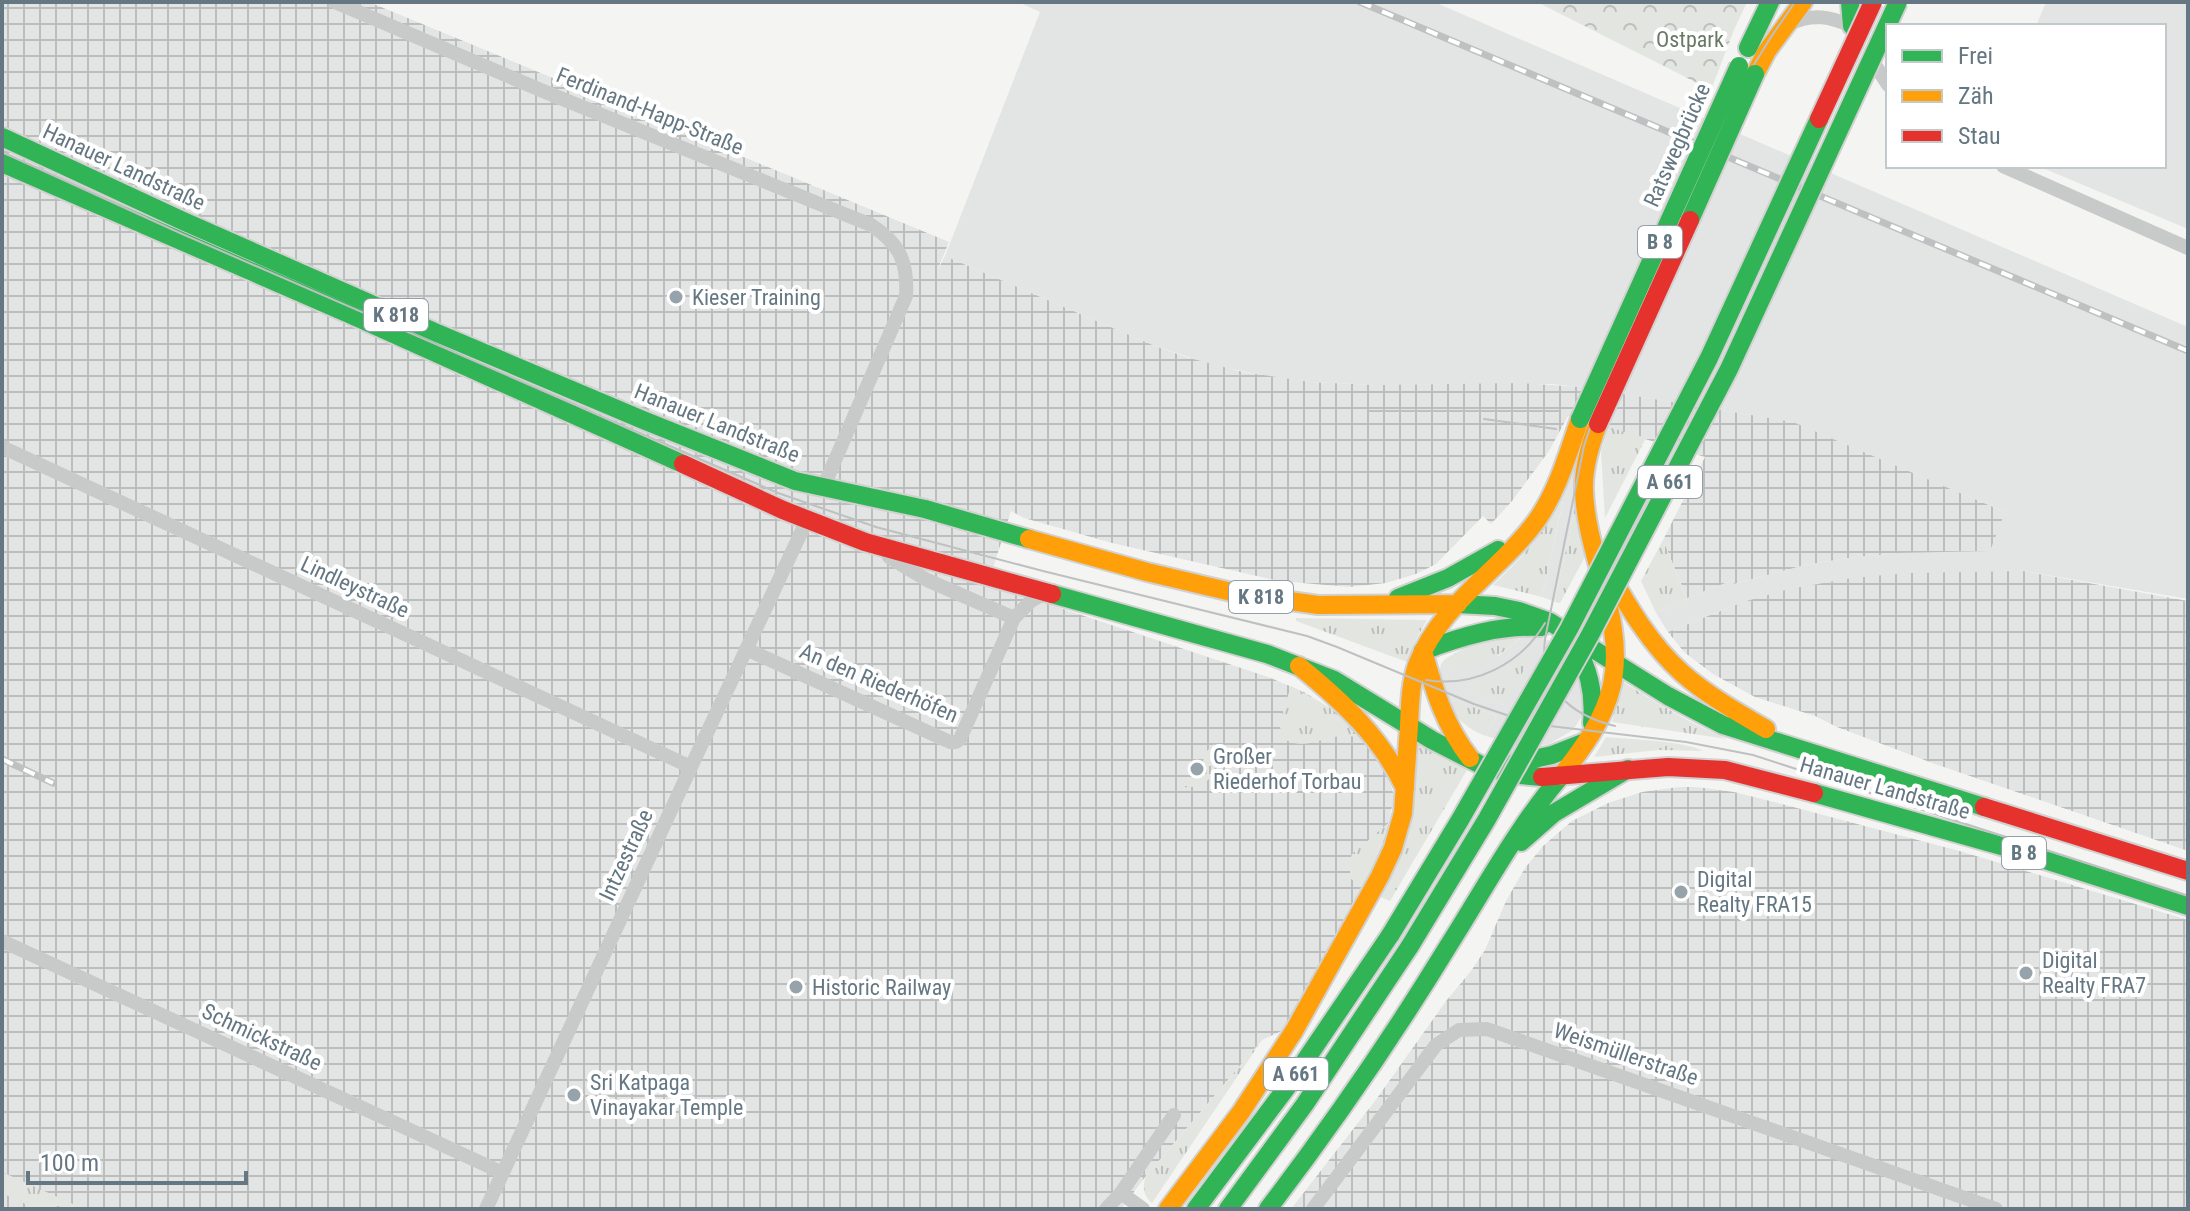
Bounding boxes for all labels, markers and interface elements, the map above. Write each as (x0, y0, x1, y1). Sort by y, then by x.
legend (1886, 24, 2166, 168)
park label: Ostpark (1656, 27, 1724, 52)
text: Frei (1958, 42, 1993, 70)
street label: Ferdinand-Happ-Straße (553, 62, 747, 160)
street label: Ratswegbrücke (1639, 79, 1715, 211)
text: Zäh (1958, 82, 1994, 110)
street label: Hanauer Landstraße (39, 119, 209, 215)
text: Stau (1958, 122, 2001, 150)
road number: B 8 (1638, 226, 1682, 258)
place label: Kieser Training (692, 285, 821, 310)
marker: Kieser Training (667, 288, 685, 306)
road number: K 818 (364, 299, 428, 331)
street label: Hanauer Landstraße (631, 378, 803, 468)
road number: A 661 (1638, 466, 1702, 498)
street label: Lindleystraße (297, 551, 413, 623)
road number: K 818 (1229, 581, 1293, 613)
street label: An den Riederhöfen (796, 638, 962, 728)
place label: Großer Riederhof Torbau (1213, 744, 1361, 794)
street label: Hanauer Landstraße (1797, 752, 1973, 824)
marker: Großer Riederhof Torbau (1188, 760, 1206, 778)
street label: Intzestraße (594, 805, 658, 905)
road number: B 8 (2002, 837, 2046, 869)
place label: Digital Realty FRA15 (1697, 867, 1812, 917)
marker: Digital Realty FRA15 (1672, 883, 1690, 901)
place label: Digital Realty FRA7 (2042, 948, 2146, 998)
marker: Digital Realty FRA7 (2017, 964, 2035, 982)
place label: Historic Railway (812, 975, 951, 1000)
marker: Historic Railway (787, 978, 805, 996)
street label: Schmickstraße (198, 998, 326, 1076)
street label: Weismüllerstraße (1550, 1018, 1702, 1090)
road number: A 661 (1264, 1058, 1328, 1090)
place label: Sri Katpaga Vinayakar Temple (590, 1070, 743, 1120)
marker: Sri Katpaga Vinayakar Temple (565, 1086, 583, 1104)
scale bar (28, 1135, 246, 1185)
text: 100 m (40, 1149, 99, 1177)

